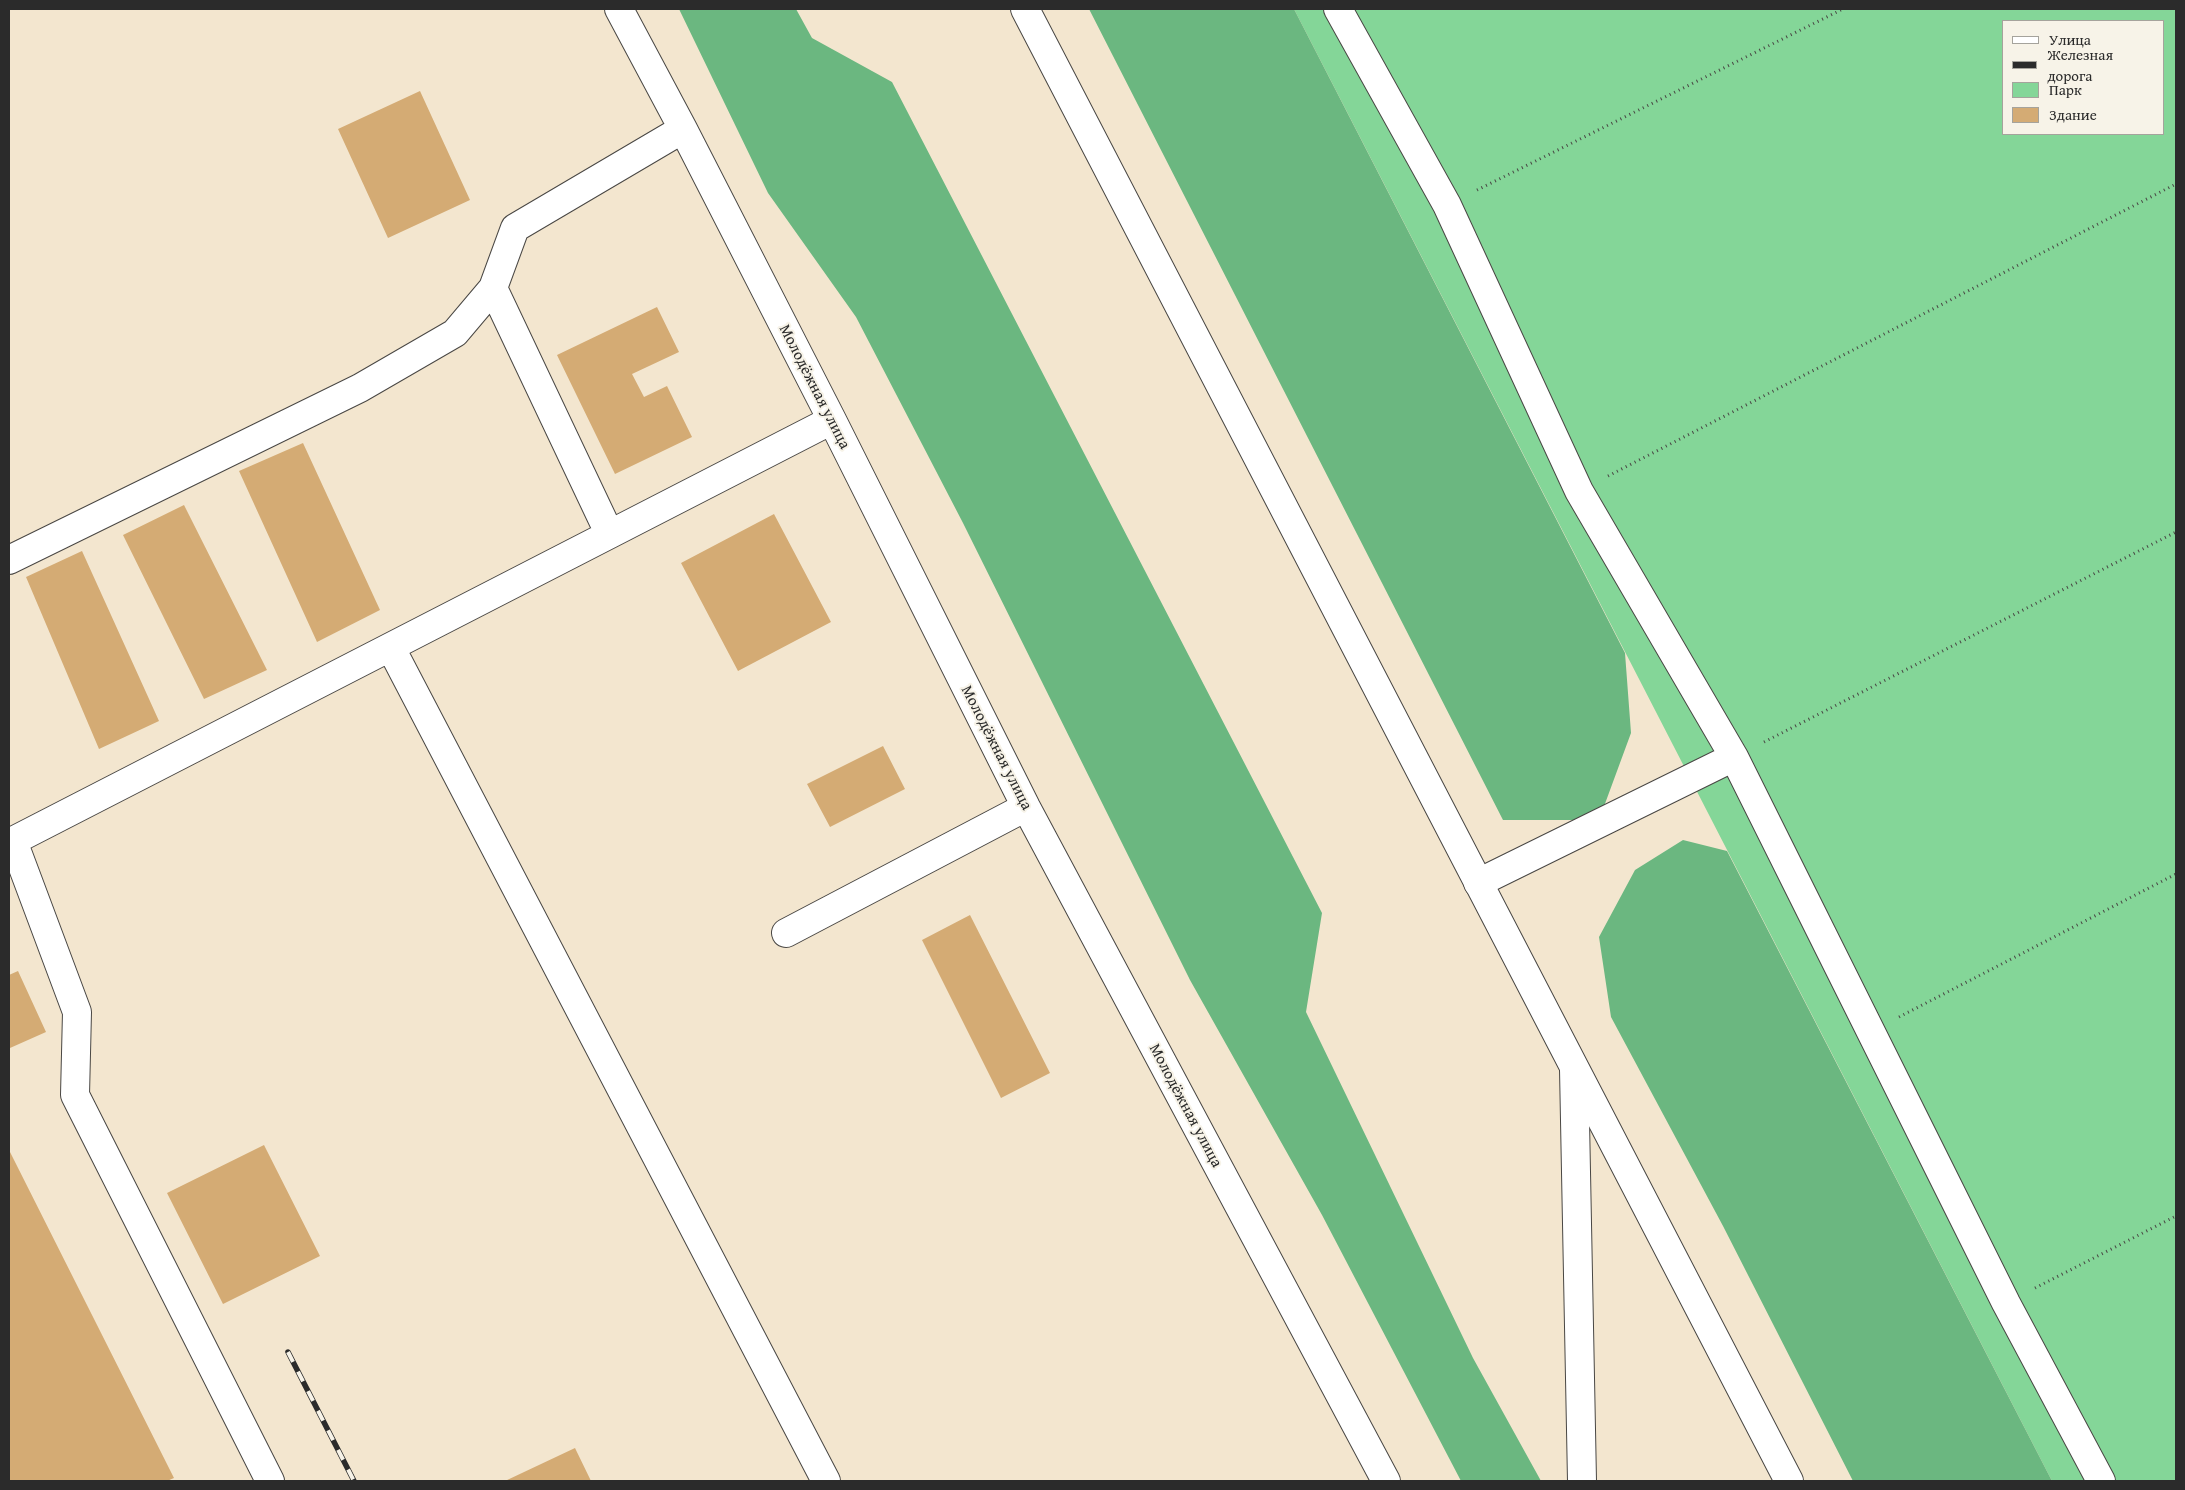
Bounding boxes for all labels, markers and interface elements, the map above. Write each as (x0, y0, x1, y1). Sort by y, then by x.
legend (2002, 20, 2165, 135)
text: Улица (2049, 29, 2091, 50)
text: Железная дорога (2047, 44, 2113, 86)
text: Парк (2049, 79, 2082, 100)
text: Здание (2049, 104, 2097, 125)
street label: Молодёжная улица (774, 321, 854, 453)
street label: Молодёжная улица (956, 682, 1036, 814)
street label: Молодёжная улица (1144, 1041, 1226, 1171)

